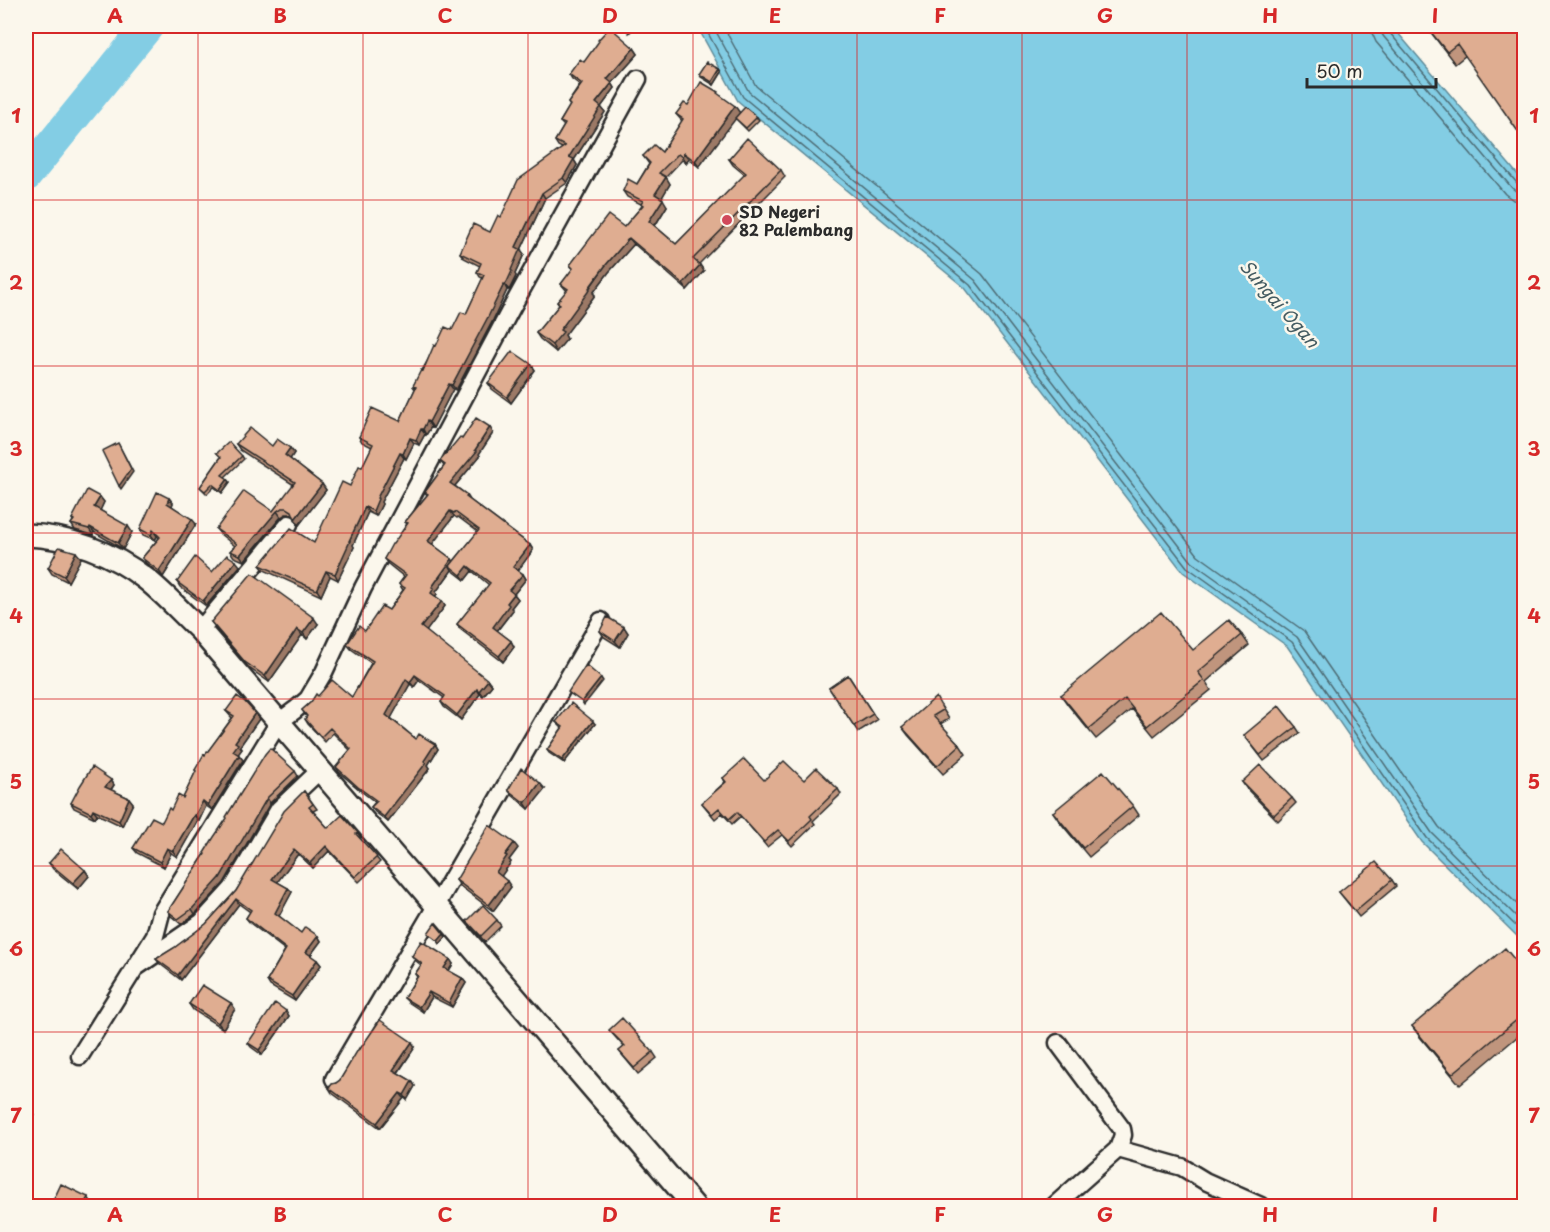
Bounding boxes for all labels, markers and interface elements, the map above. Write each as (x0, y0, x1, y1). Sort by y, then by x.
text: A (107, 0, 123, 30)
text: B (273, 0, 287, 30)
text: C (437, 0, 453, 30)
text: D (602, 0, 618, 30)
text: E (769, 0, 781, 30)
text: F (934, 0, 946, 30)
text: G (1097, 0, 1113, 30)
text: H (1262, 0, 1278, 30)
text: I (1432, 0, 1438, 30)
scale bar (1307, 51, 1436, 89)
text: 50 m (1316, 57, 1363, 84)
text: 1 (11, 100, 21, 130)
text: 1 (1529, 100, 1539, 130)
place label: SD Negeri 82 Palembang (739, 199, 854, 241)
marker: SD Negeri 82 Palembang (720, 213, 734, 227)
water label: Sungai Ogan (1234, 253, 1327, 354)
text: 2 (9, 267, 23, 297)
text: 2 (1527, 267, 1541, 297)
text: 3 (9, 433, 23, 463)
text: 3 (1527, 433, 1541, 463)
text: 4 (9, 600, 23, 630)
text: 4 (1527, 600, 1541, 630)
text: 5 (10, 766, 22, 796)
text: 5 (1528, 766, 1540, 796)
text: 6 (9, 933, 23, 963)
text: 6 (1527, 933, 1541, 963)
text: 7 (10, 1100, 22, 1130)
text: 7 (1528, 1100, 1540, 1130)
text: A (107, 1199, 123, 1229)
text: B (273, 1199, 287, 1229)
text: C (437, 1199, 453, 1229)
text: D (602, 1199, 618, 1229)
text: E (769, 1199, 781, 1229)
text: F (934, 1199, 946, 1229)
text: G (1097, 1199, 1113, 1229)
text: H (1262, 1199, 1278, 1229)
text: I (1432, 1199, 1438, 1229)

